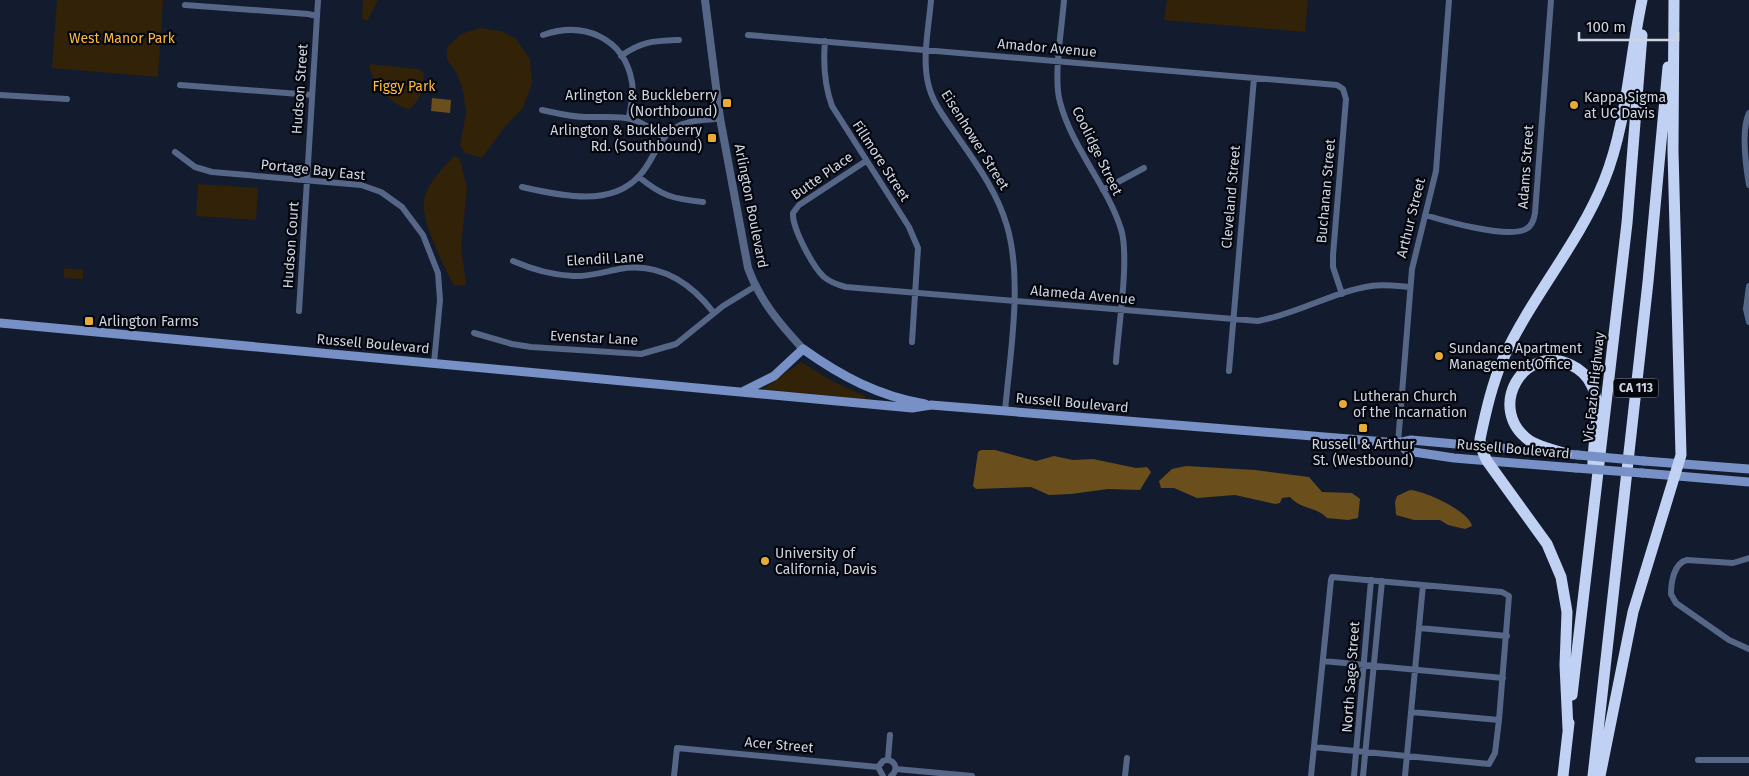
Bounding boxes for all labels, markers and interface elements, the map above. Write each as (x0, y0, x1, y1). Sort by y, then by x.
scale bar (1579, 10, 1678, 42)
text: 100 m (1586, 18, 1626, 36)
park label: West Manor Park (69, 30, 176, 47)
street label: Amador Avenue (997, 35, 1097, 61)
street label: Hudson Street (288, 42, 312, 135)
park label: Figgy Park (372, 78, 436, 95)
place label: Arlington & Buckleberry (Northbound) (565, 87, 717, 120)
street label: Eisenhower Street (937, 87, 1013, 194)
place label: Kappa Sigma at UC Davis (1584, 89, 1666, 122)
marker: Arlington & Buckleberry (Northbound) (721, 97, 733, 109)
marker: Kappa Sigma at UC Davis (1568, 99, 1580, 111)
street label: Coolidge Street (1068, 104, 1126, 199)
street label: Fillmore Street (849, 117, 914, 205)
place label: Arlington & Buckleberry Rd. (Southbound) (550, 122, 702, 155)
street label: Adams Street (1515, 123, 1537, 210)
marker: Arlington & Buckleberry Rd. (Southbound) (706, 132, 718, 144)
street label: Buchanan Street (1313, 137, 1339, 244)
street label: Arlington Boulevard (731, 143, 771, 269)
street label: Cleveland Street (1218, 144, 1244, 249)
street label: Butte Place (788, 149, 856, 203)
street label: Portage Bay East (260, 156, 367, 184)
street label: Arthur Street (1393, 175, 1429, 260)
street label: Hudson Court (279, 200, 303, 289)
street label: Elendil Lane (566, 248, 644, 270)
street label: Alameda Avenue (1030, 282, 1136, 308)
place label: Arlington Farms (99, 313, 199, 330)
marker: Arlington Farms (83, 315, 95, 327)
street label: Evenstar Lane (549, 327, 639, 349)
street label: Russell Boulevard (316, 331, 430, 357)
street label: Vic Fazio Highway (1580, 331, 1608, 443)
place label: Sundance Apartment Management Office (1449, 340, 1583, 373)
marker: Sundance Apartment Management Office (1433, 350, 1445, 362)
road number: CA 113 (1614, 378, 1658, 398)
place label: Lutheran Church of the Incarnation (1353, 388, 1467, 421)
street label: Russell Boulevard (1015, 390, 1129, 416)
marker: Lutheran Church of the Incarnation (1337, 398, 1349, 410)
marker: Russell & Arthur St. (Westbound) (1357, 422, 1369, 434)
place label: Russell & Arthur St. (Westbound) (1311, 436, 1415, 469)
street label: Russell Boulevard (1456, 436, 1570, 462)
place label: University of California, Davis (775, 545, 877, 578)
marker: University of California, Davis (759, 555, 771, 567)
street label: North Sage Street (1339, 620, 1363, 733)
street label: Acer Street (744, 734, 815, 757)

